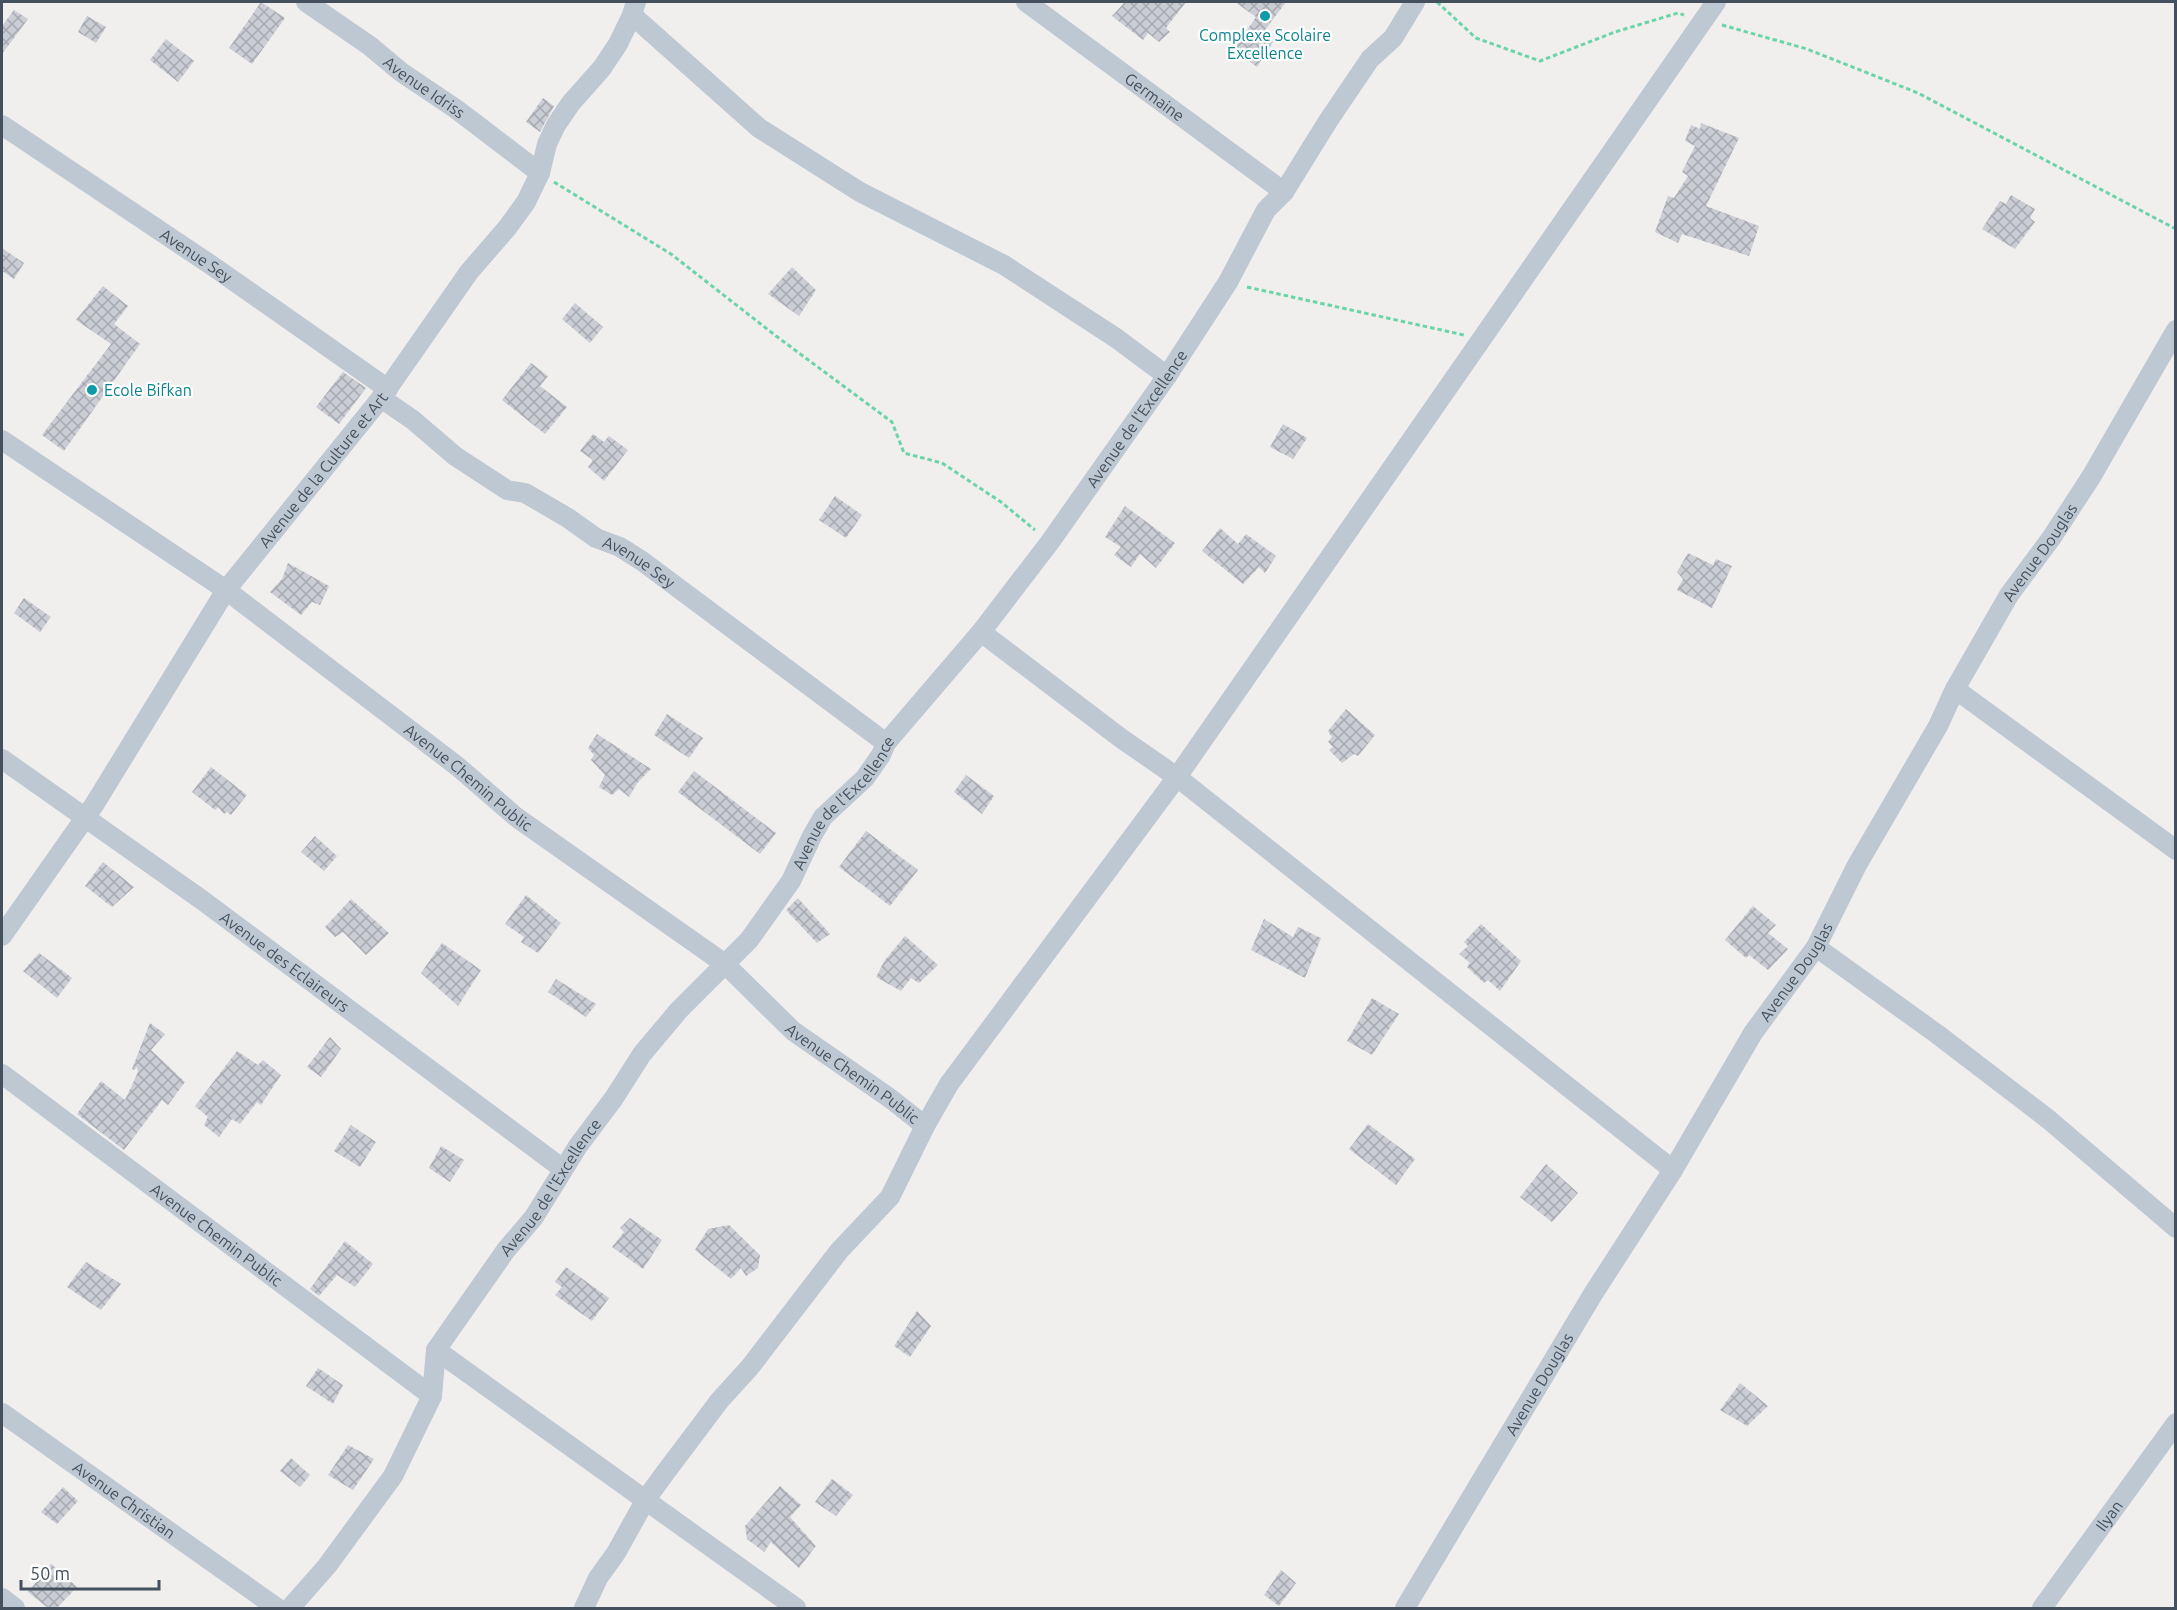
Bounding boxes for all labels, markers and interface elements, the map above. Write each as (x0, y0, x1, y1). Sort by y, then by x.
marker: Complexe Scolaire Excellence (1258, 9, 1272, 23)
place label: Complexe Scolaire Excellence (1199, 26, 1331, 62)
street label: Avenue Idriss (380, 52, 469, 122)
street label: Germaine (1122, 69, 1188, 125)
street label: Avenue Sey (157, 225, 236, 286)
street label: Avenue de l'Excellence (1082, 346, 1191, 491)
place label: Ecole Bifkan (104, 381, 192, 399)
marker: Ecole Bifkan (85, 383, 99, 397)
street label: Avenue de la Culture et Art (255, 388, 392, 551)
street label: Avenue Douglas (1998, 500, 2080, 604)
street label: Avenue Sey (600, 532, 679, 592)
street label: Avenue Chemin Public (401, 720, 536, 835)
street label: Avenue de l'Excellence (789, 732, 897, 873)
street label: Avenue des Eclaireurs (217, 908, 353, 1016)
street label: Avenue Douglas (1756, 919, 1836, 1025)
street label: Avenue Chemin Public (782, 1020, 923, 1127)
street label: Avenue de l'Excellence (496, 1115, 604, 1259)
street label: Avenue Chemin Public (147, 1180, 286, 1290)
street label: Avenue Douglas (1502, 1330, 1577, 1438)
street label: Avenue Christian (70, 1457, 179, 1542)
street label: Ilyan (2092, 1497, 2126, 1534)
scale bar (21, 1553, 159, 1591)
text: 50 m (30, 1563, 70, 1583)

